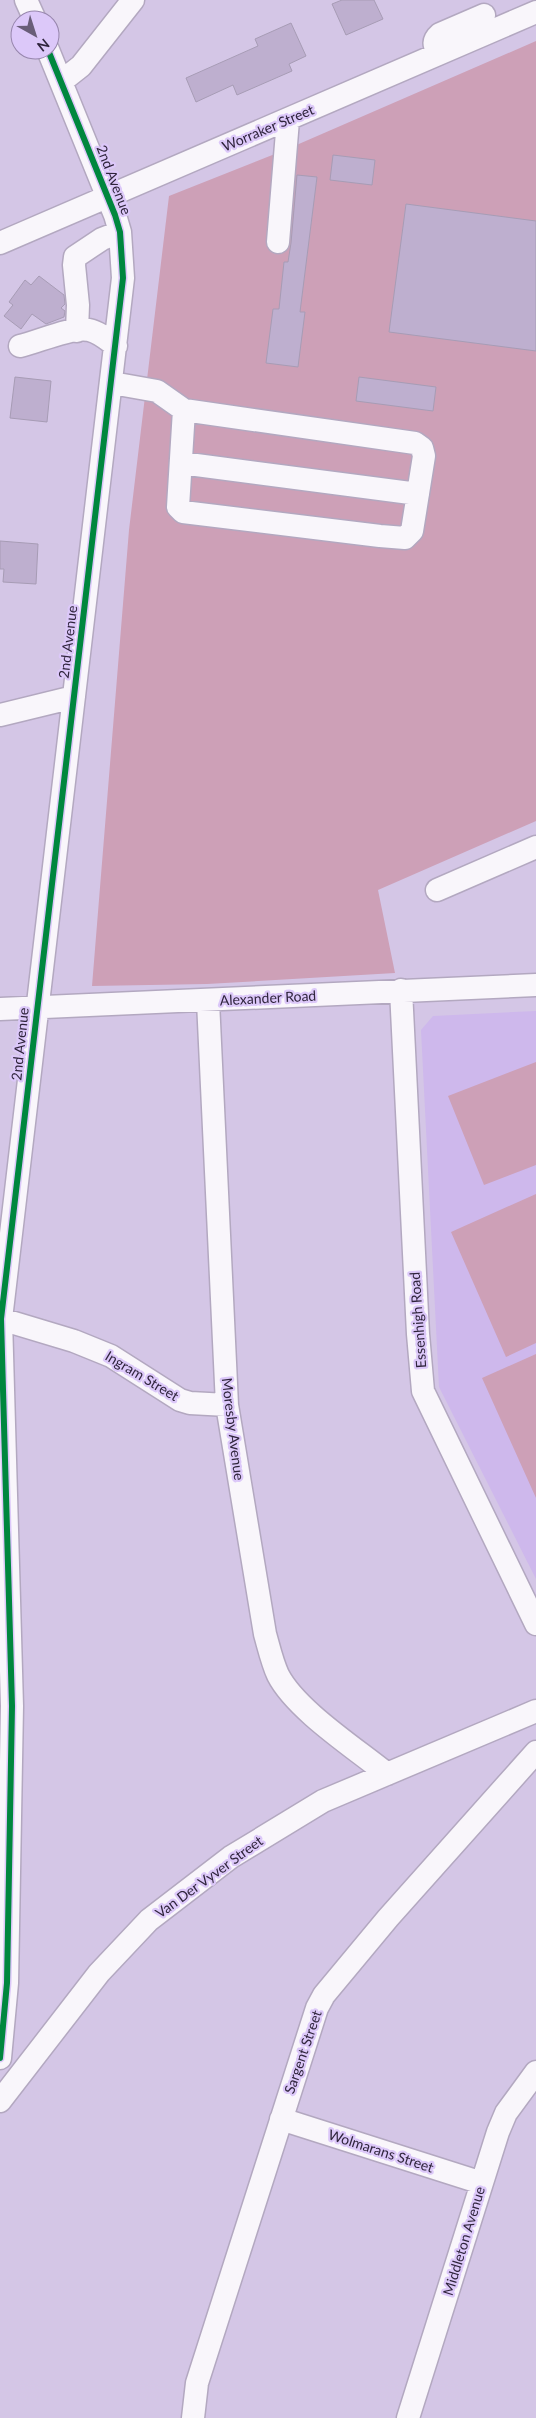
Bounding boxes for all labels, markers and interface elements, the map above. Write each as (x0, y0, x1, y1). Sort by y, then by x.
north arrow (10, 10, 60, 60)
text: N (34, 35, 53, 55)
street label: Worraker Street (219, 101, 316, 155)
street label: 2nd Avenue (93, 143, 136, 217)
street label: 2nd Avenue (55, 605, 80, 679)
street label: Alexander Road (219, 986, 317, 1009)
street label: 2nd Avenue (7, 1007, 32, 1081)
street label: Essenhigh Road (406, 1271, 429, 1369)
street label: Ingram Street (102, 1347, 182, 1404)
street label: Moresby Avenue (219, 1377, 248, 1481)
street label: Van Der Vyver Street (152, 1832, 266, 1921)
street label: Sargent Street (280, 2008, 325, 2096)
street label: Wolmarans Street (326, 2125, 436, 2176)
street label: Middleton Avenue (439, 2184, 488, 2297)

